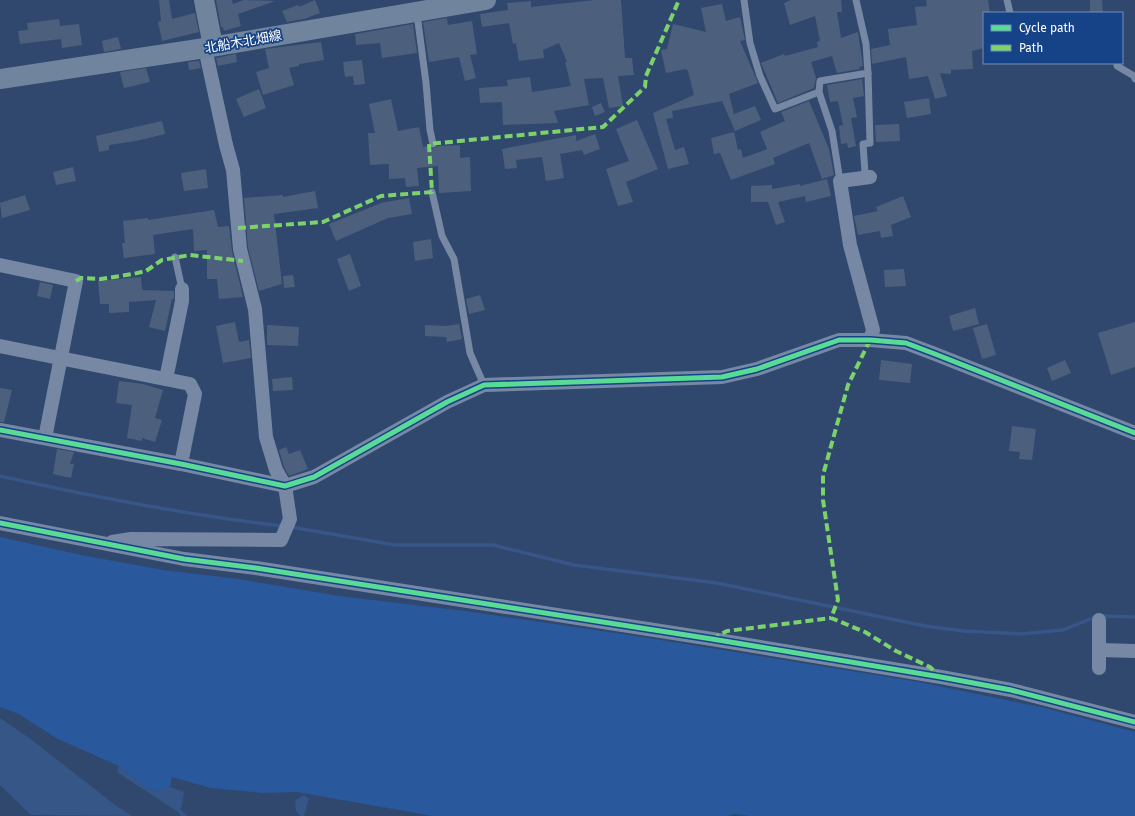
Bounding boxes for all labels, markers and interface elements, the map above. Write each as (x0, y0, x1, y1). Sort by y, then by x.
legend (983, 12, 1123, 64)
text: Cycle path (1019, 21, 1075, 35)
street label: 北船木北畑線 (203, 27, 283, 56)
text: Path (1019, 41, 1043, 55)

